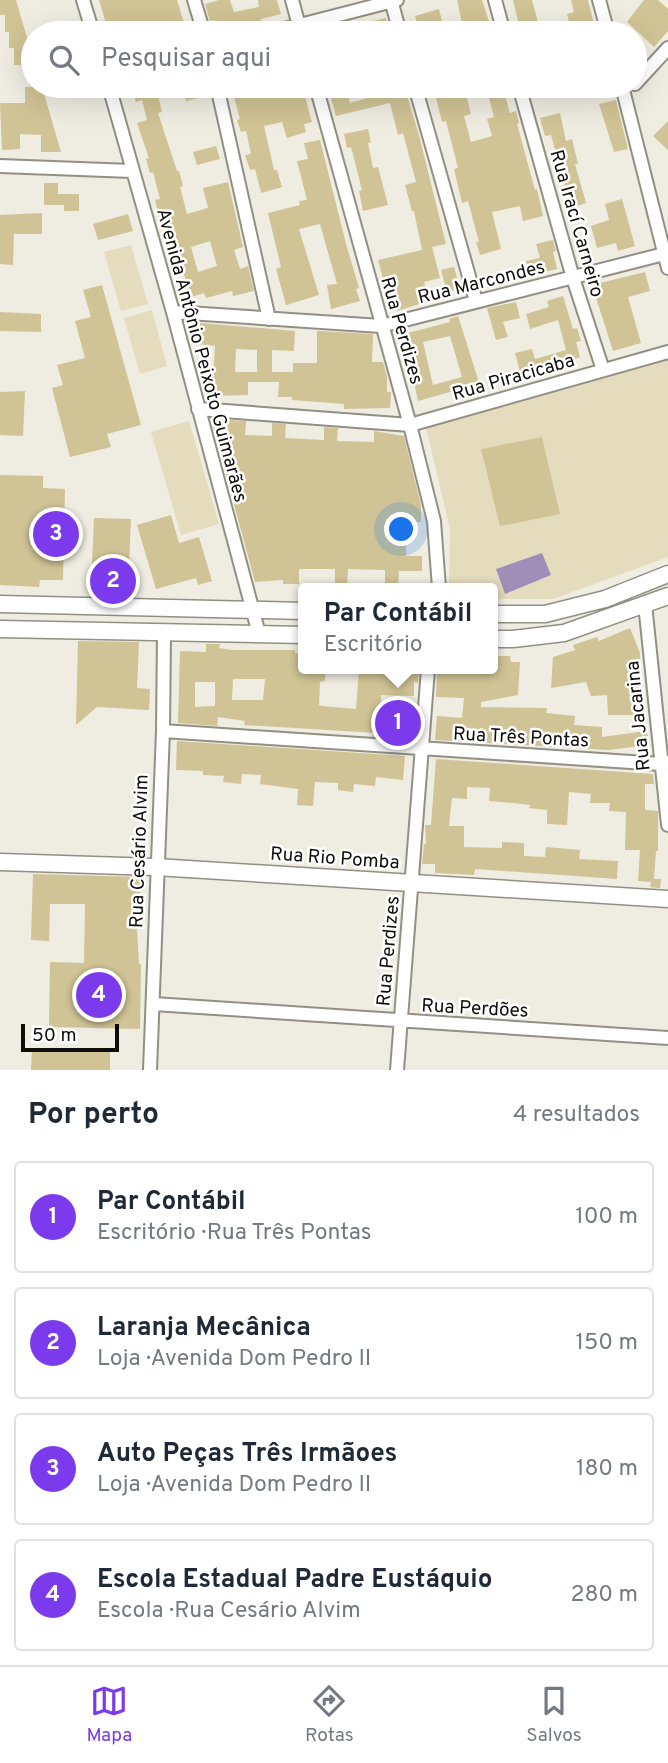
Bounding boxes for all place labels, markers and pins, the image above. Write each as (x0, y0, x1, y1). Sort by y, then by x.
pin: 3 (33, 508, 79, 560)
pin: 2 (90, 555, 136, 607)
pin: 1 (375, 697, 421, 749)
pin: 4 (76, 969, 122, 1021)

